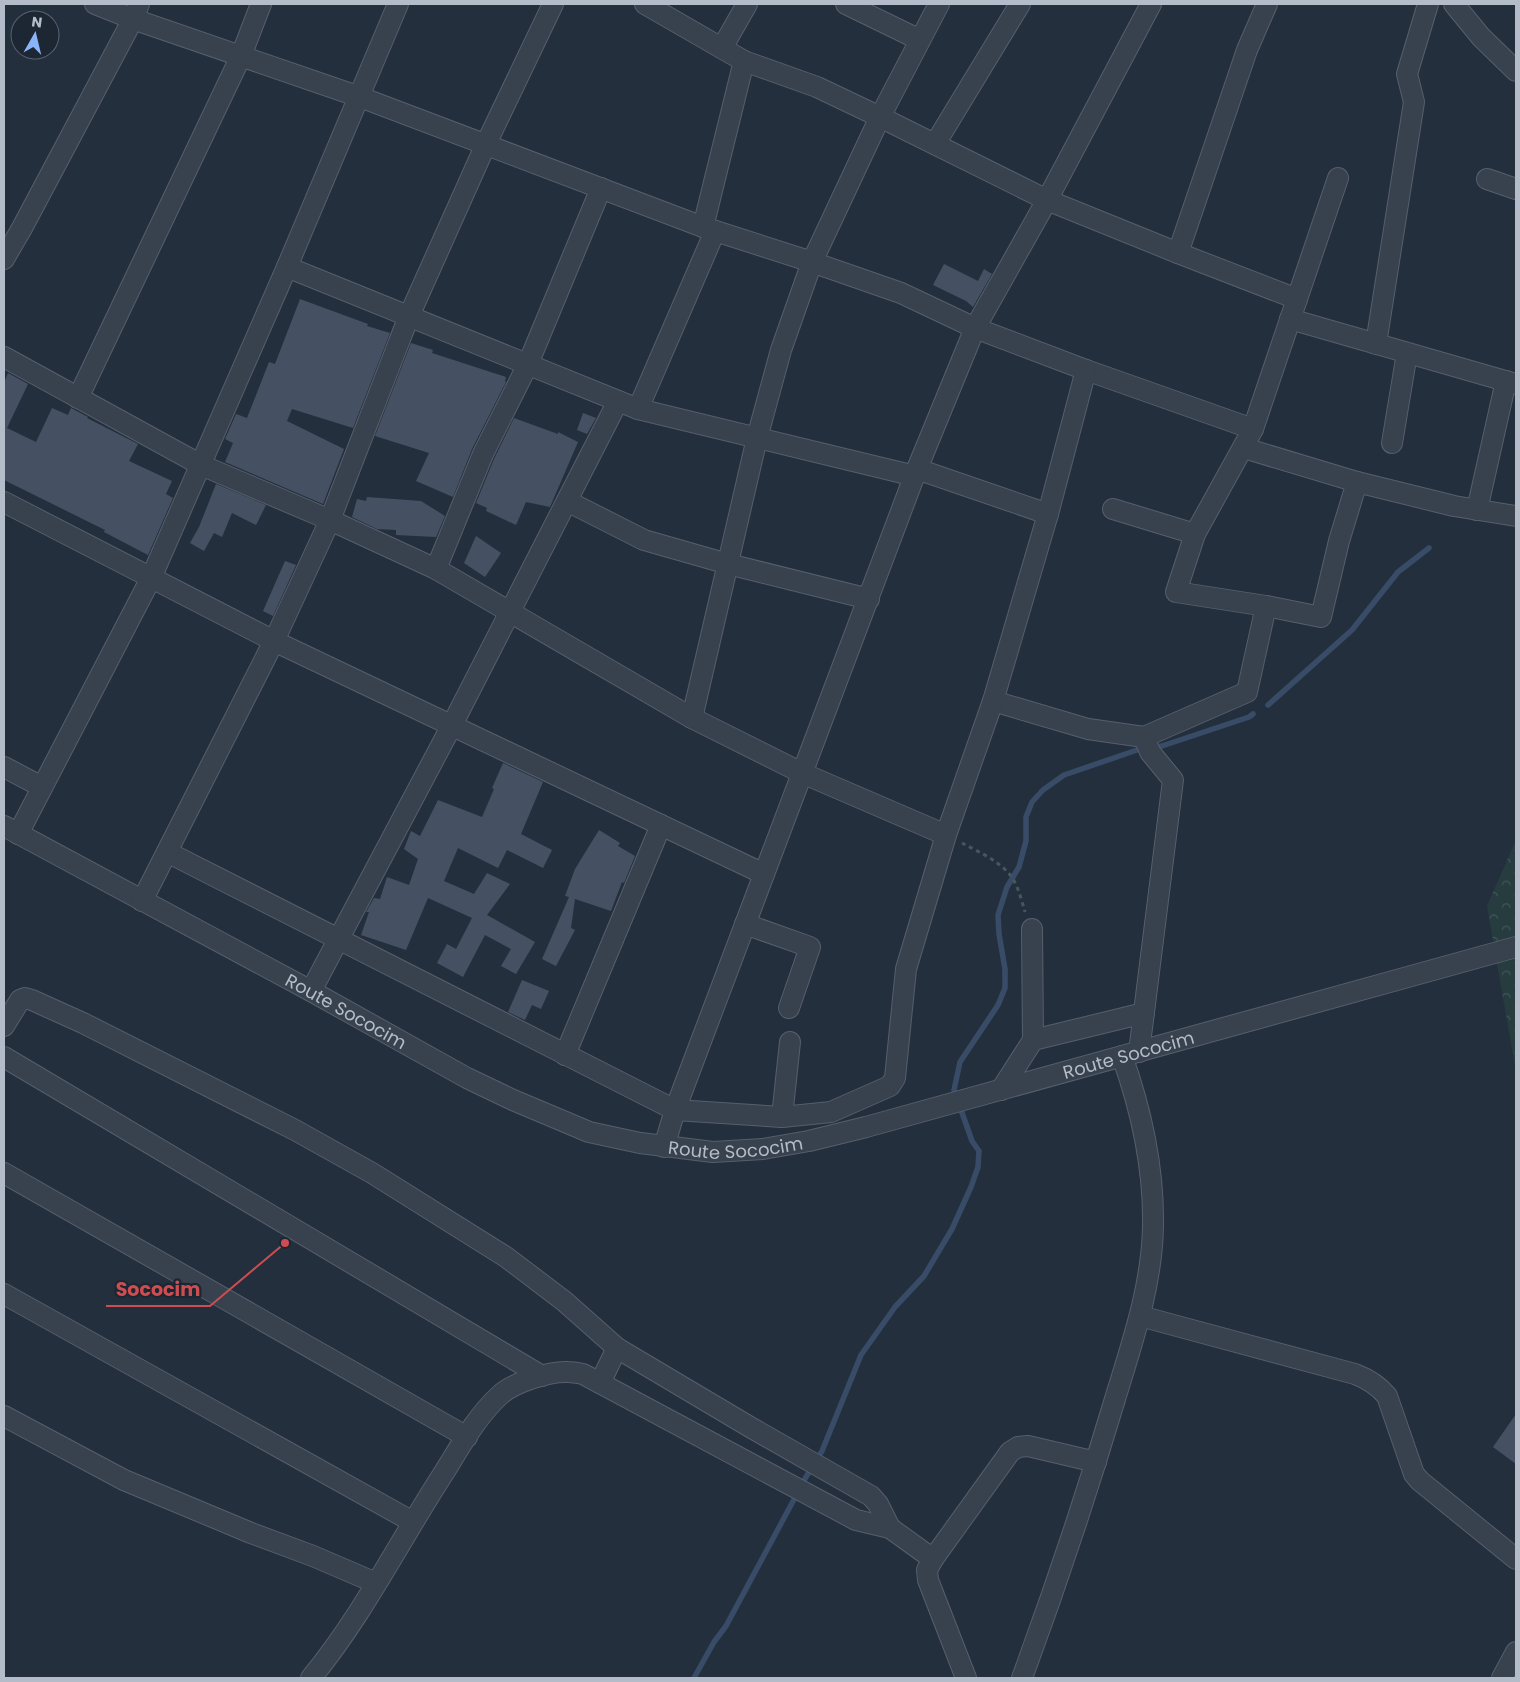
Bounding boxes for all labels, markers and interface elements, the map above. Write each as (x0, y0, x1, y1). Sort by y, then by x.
north arrow (10, 10, 60, 60)
text: N (30, 11, 43, 33)
street label: Route Sococim (281, 967, 411, 1055)
street label: Route Sococim (1060, 1024, 1197, 1084)
street label: Route Sococim (667, 1130, 805, 1165)
callout: Sococim (106, 1272, 210, 1306)
text: Sococim (116, 1276, 200, 1303)

